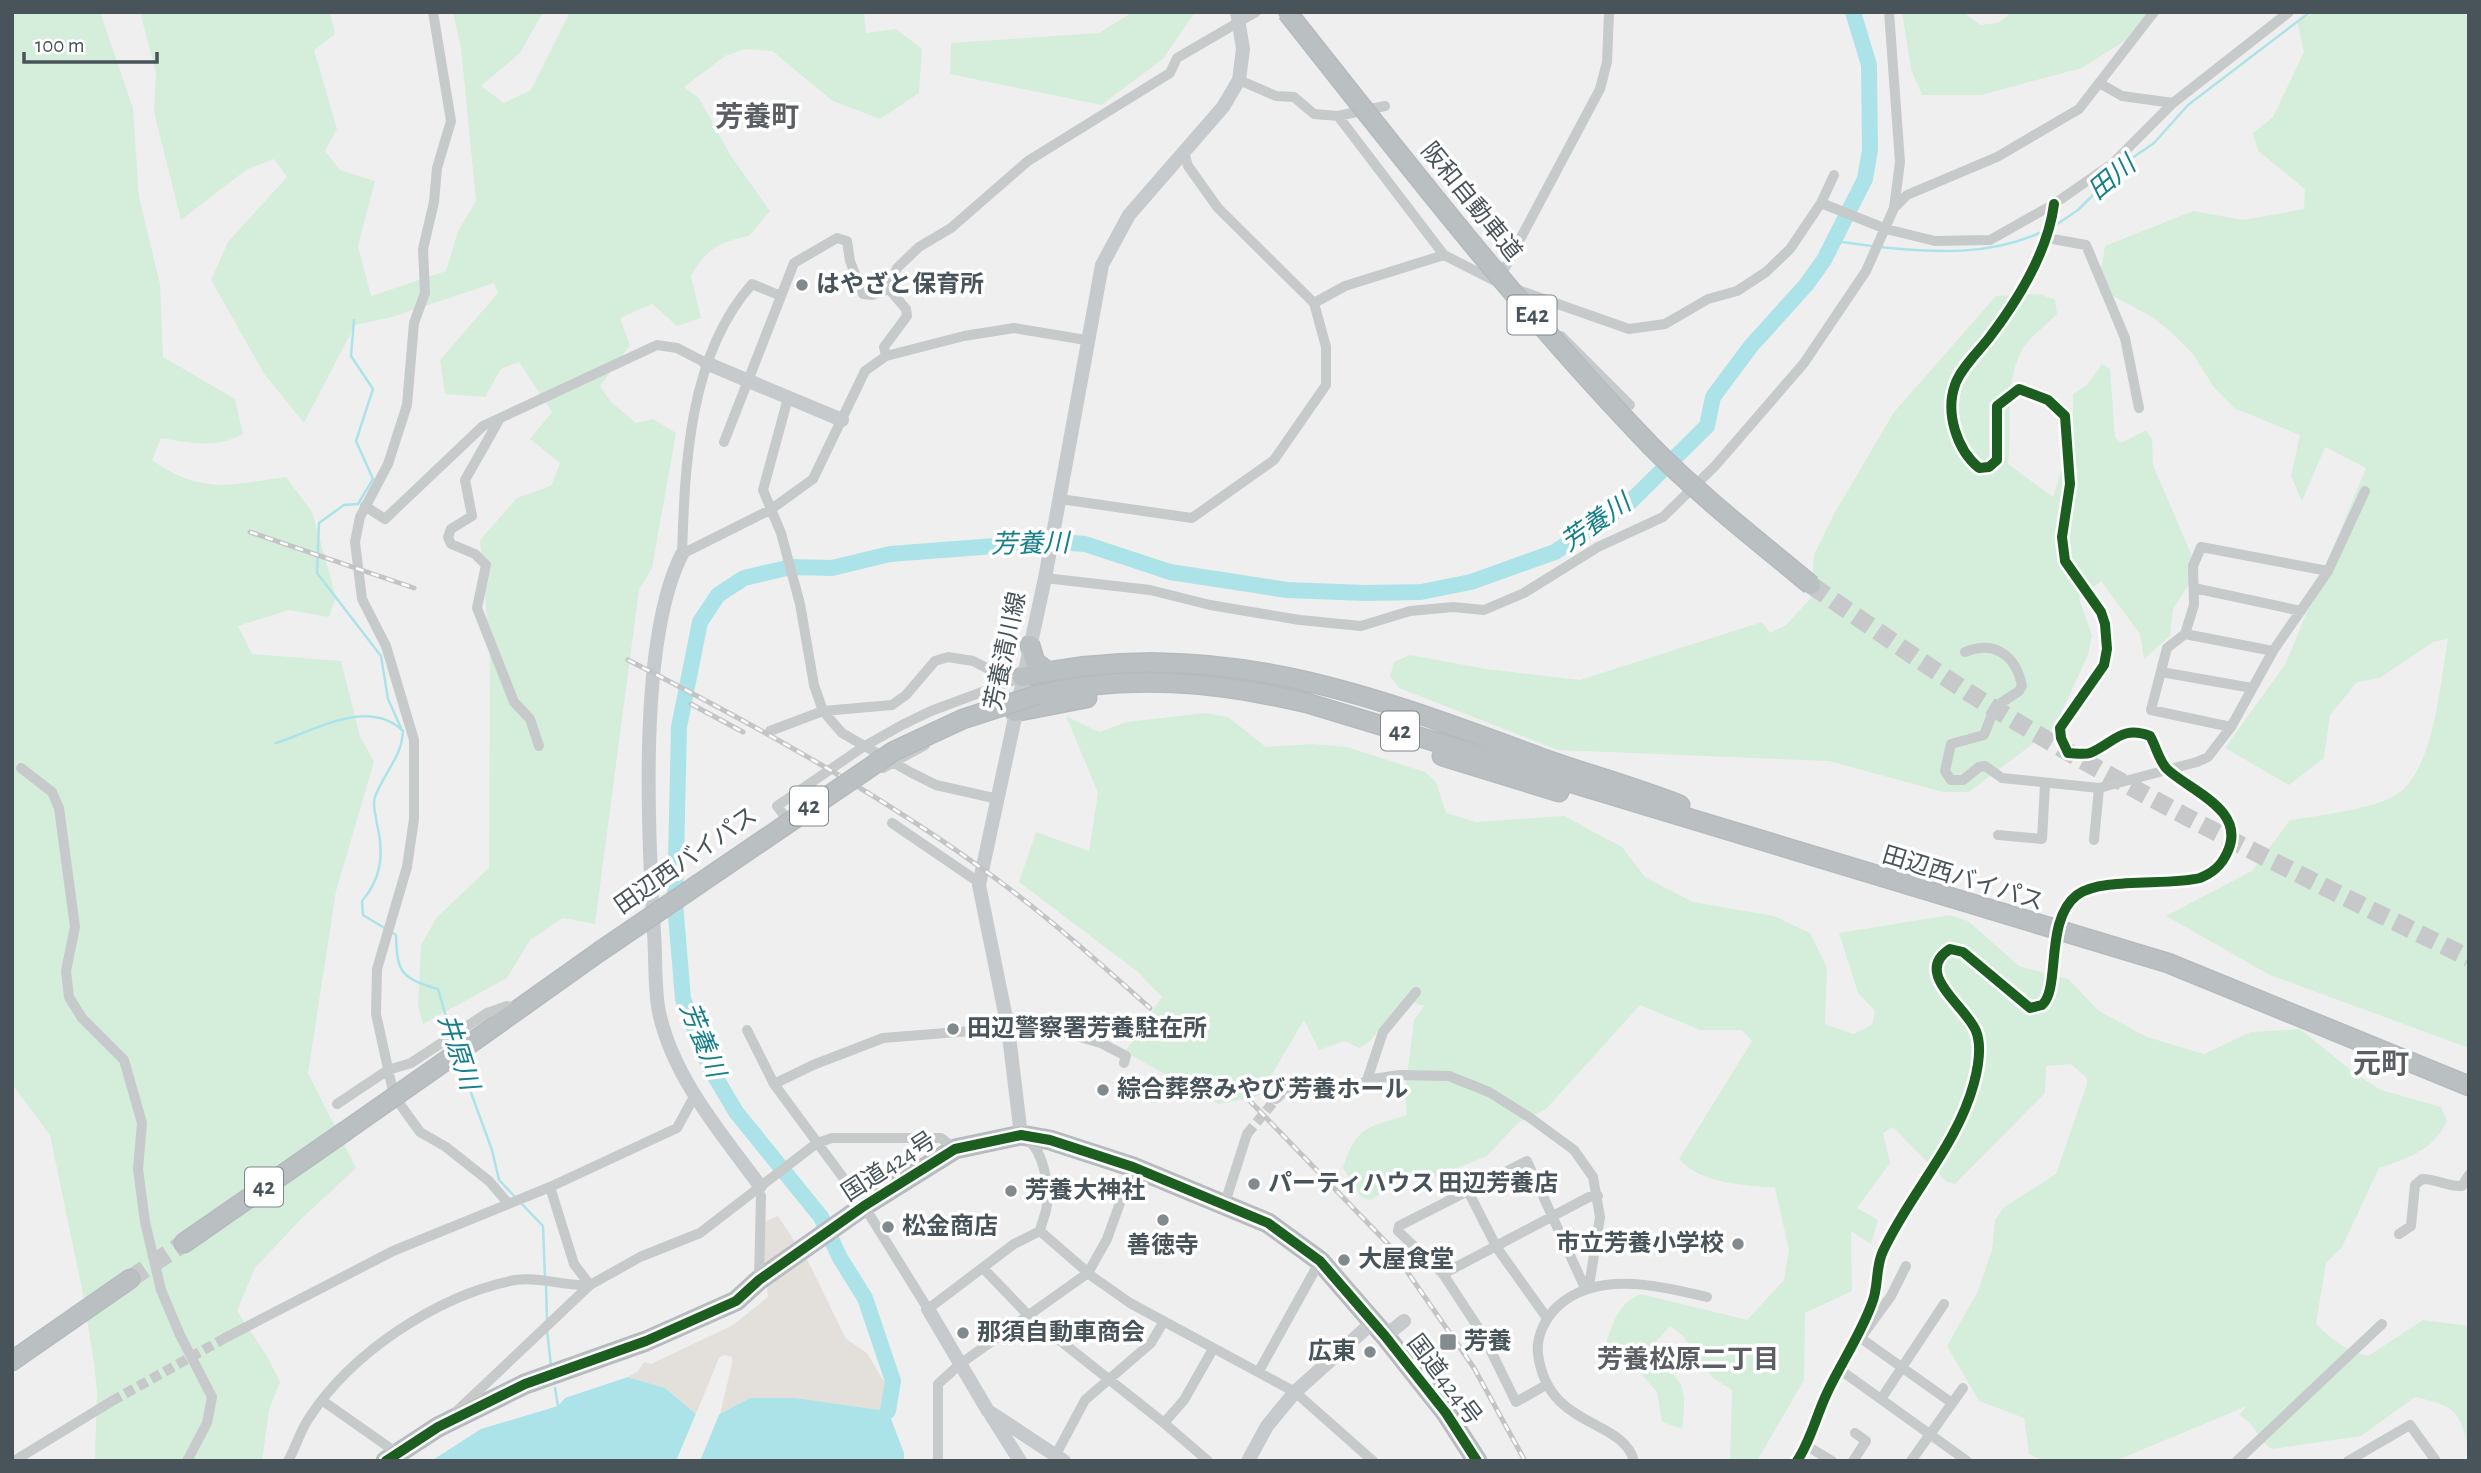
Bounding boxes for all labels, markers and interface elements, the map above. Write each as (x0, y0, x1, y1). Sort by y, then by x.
scale bar (24, 21, 158, 65)
text: 100 m (35, 35, 85, 56)
district label: 芳養町 (715, 102, 799, 132)
street label: 阪和自動車道 (1416, 137, 1527, 266)
water label: 田川 (2084, 149, 2143, 205)
place label: はやざと保育所 (816, 271, 984, 297)
marker: はやざと保育所 (794, 277, 810, 293)
road number: E42 (1508, 296, 1556, 334)
water label: 芳養川 (1556, 487, 1638, 556)
water label: 芳養川 (991, 529, 1072, 558)
street label: 芳養清川線 (980, 589, 1030, 712)
road number: 42 (1381, 712, 1419, 750)
road number: 42 (790, 786, 828, 826)
street label: 田辺西バイパス (610, 802, 761, 919)
street label: 田辺西バイパス (1879, 842, 2047, 915)
water label: 芳養川 (675, 999, 731, 1084)
water label: 井原川 (434, 1011, 484, 1096)
place label: 田辺警察署芳養駐在所 (967, 1015, 1207, 1041)
marker: 田辺警察署芳養駐在所 (945, 1021, 961, 1037)
district label: 元町 (2353, 1050, 2409, 1079)
place label: 綜合葬祭みやび 芳養ホール (1117, 1076, 1409, 1102)
marker: 綜合葬祭みやび 芳養ホール (1095, 1082, 1111, 1098)
street label: 国道424号 (837, 1126, 940, 1206)
road number: 42 (245, 1168, 283, 1206)
place label: パーティハウス 田辺芳養店 (1268, 1170, 1558, 1196)
marker: パーティハウス 田辺芳養店 (1246, 1176, 1262, 1192)
place label: 芳養大神社 (1025, 1177, 1145, 1203)
marker: 芳養大神社 (1003, 1183, 1019, 1199)
marker: 善徳寺 (1155, 1212, 1171, 1228)
place label: 松金商店 (902, 1213, 998, 1239)
marker: 松金商店 (880, 1219, 896, 1235)
place label: 市立芳養小学校 (1556, 1230, 1724, 1256)
place label: 善徳寺 (1127, 1232, 1199, 1258)
marker: 市立芳養小学校 (1730, 1236, 1746, 1252)
place label: 大屋食堂 (1358, 1246, 1454, 1272)
marker: 大屋食堂 (1336, 1252, 1352, 1268)
place label: 那須自動車商会 (977, 1319, 1145, 1345)
marker: 那須自動車商会 (955, 1325, 971, 1341)
place label: 芳養 (1464, 1328, 1512, 1354)
street label: 国道424号 (1403, 1329, 1487, 1430)
marker: 芳養 (1438, 1332, 1458, 1352)
place label: 広東 (1308, 1338, 1356, 1364)
marker: 広東 (1362, 1344, 1378, 1360)
district label: 芳養松原二丁目 (1597, 1345, 1779, 1373)

